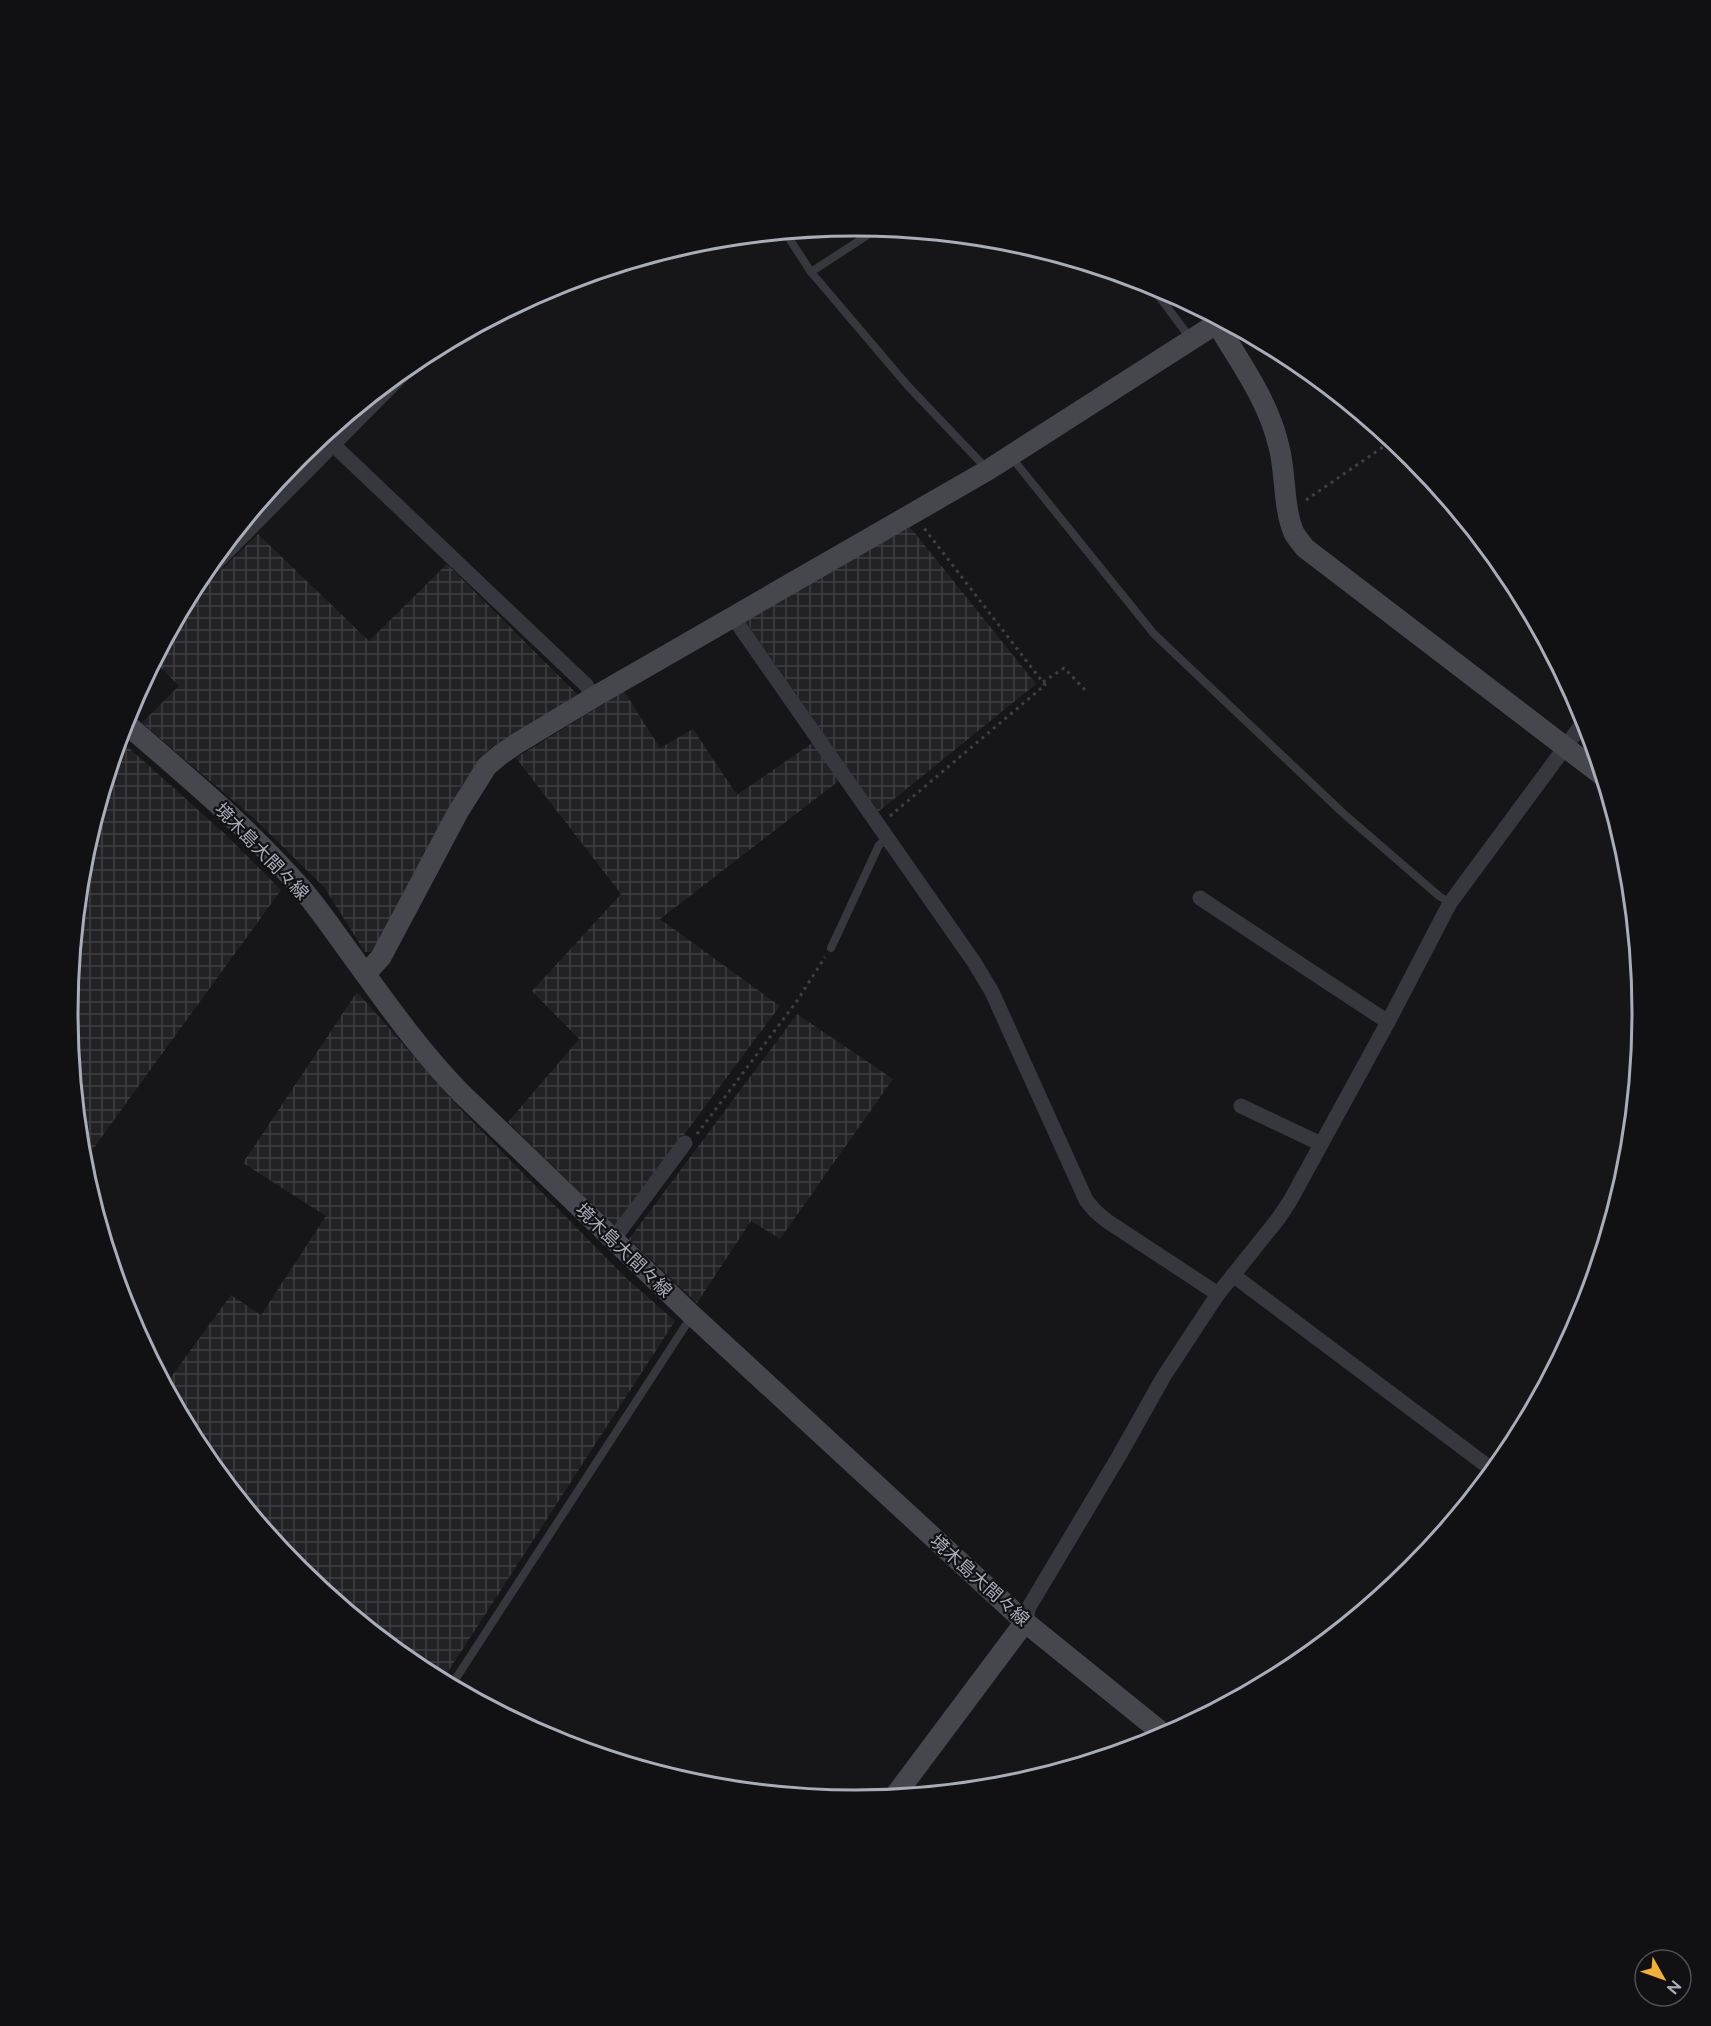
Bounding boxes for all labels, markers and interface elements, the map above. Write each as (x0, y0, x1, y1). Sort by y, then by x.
street label: 境木島大間々線 (211, 798, 313, 904)
street label: 境木島大間々線 (571, 1199, 677, 1301)
street label: 境木島大間々線 (926, 1530, 1034, 1630)
north arrow (1633, 1948, 1693, 2008)
text: N (1663, 1977, 1685, 1998)

